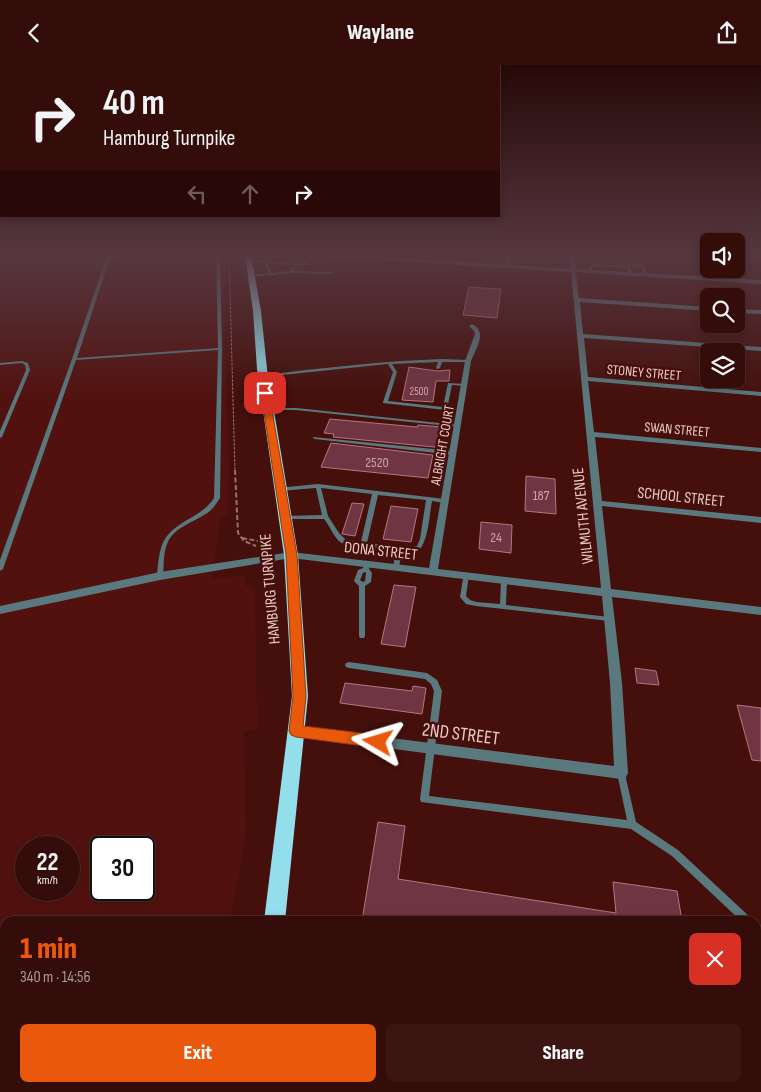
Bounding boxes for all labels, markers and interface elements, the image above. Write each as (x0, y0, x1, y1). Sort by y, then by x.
icon: back (20, 19, 48, 47)
text: Waylane (347, 19, 414, 46)
icon: share (713, 19, 741, 47)
text: 40 m (103, 82, 165, 125)
icon: right (20, 85, 85, 150)
text: Hamburg Turnpike (103, 125, 235, 152)
icon: left (183, 180, 211, 208)
icon: ahead (236, 180, 264, 208)
icon: right (289, 180, 317, 208)
map controls (700, 233, 745, 388)
button: sound (700, 233, 745, 278)
button: search (700, 288, 745, 333)
button: layers (700, 343, 745, 388)
street label: STONEY STREET (606, 361, 682, 384)
pin (244, 372, 286, 414)
icon: arrive (251, 379, 279, 407)
house number: 2500 (410, 385, 428, 398)
street label: ALBRIGHT COURT (427, 403, 458, 488)
street label: SWAN STREET (644, 418, 711, 441)
house number: 2520 (365, 454, 389, 471)
street label: WILMUTH AVENUE (569, 467, 598, 565)
street label: SCHOOL STREET (636, 483, 726, 512)
house number: 187 (533, 487, 550, 504)
house number: 24 (490, 529, 502, 546)
street label: HAMBURG TURNPIKE (256, 533, 285, 645)
street label: DONA STREET (343, 538, 419, 565)
position arrow (351, 715, 403, 767)
street label: 2ND STREET (421, 718, 501, 751)
speed limit sign: 30 (90, 836, 155, 901)
text: 22 (37, 847, 58, 878)
text: km/h (37, 873, 58, 888)
text: 1 min (20, 931, 77, 967)
button: close (689, 933, 741, 985)
text: 340 m · 14:56 (20, 968, 90, 987)
button: Exit (20, 1024, 376, 1082)
button: Share (386, 1024, 741, 1082)

